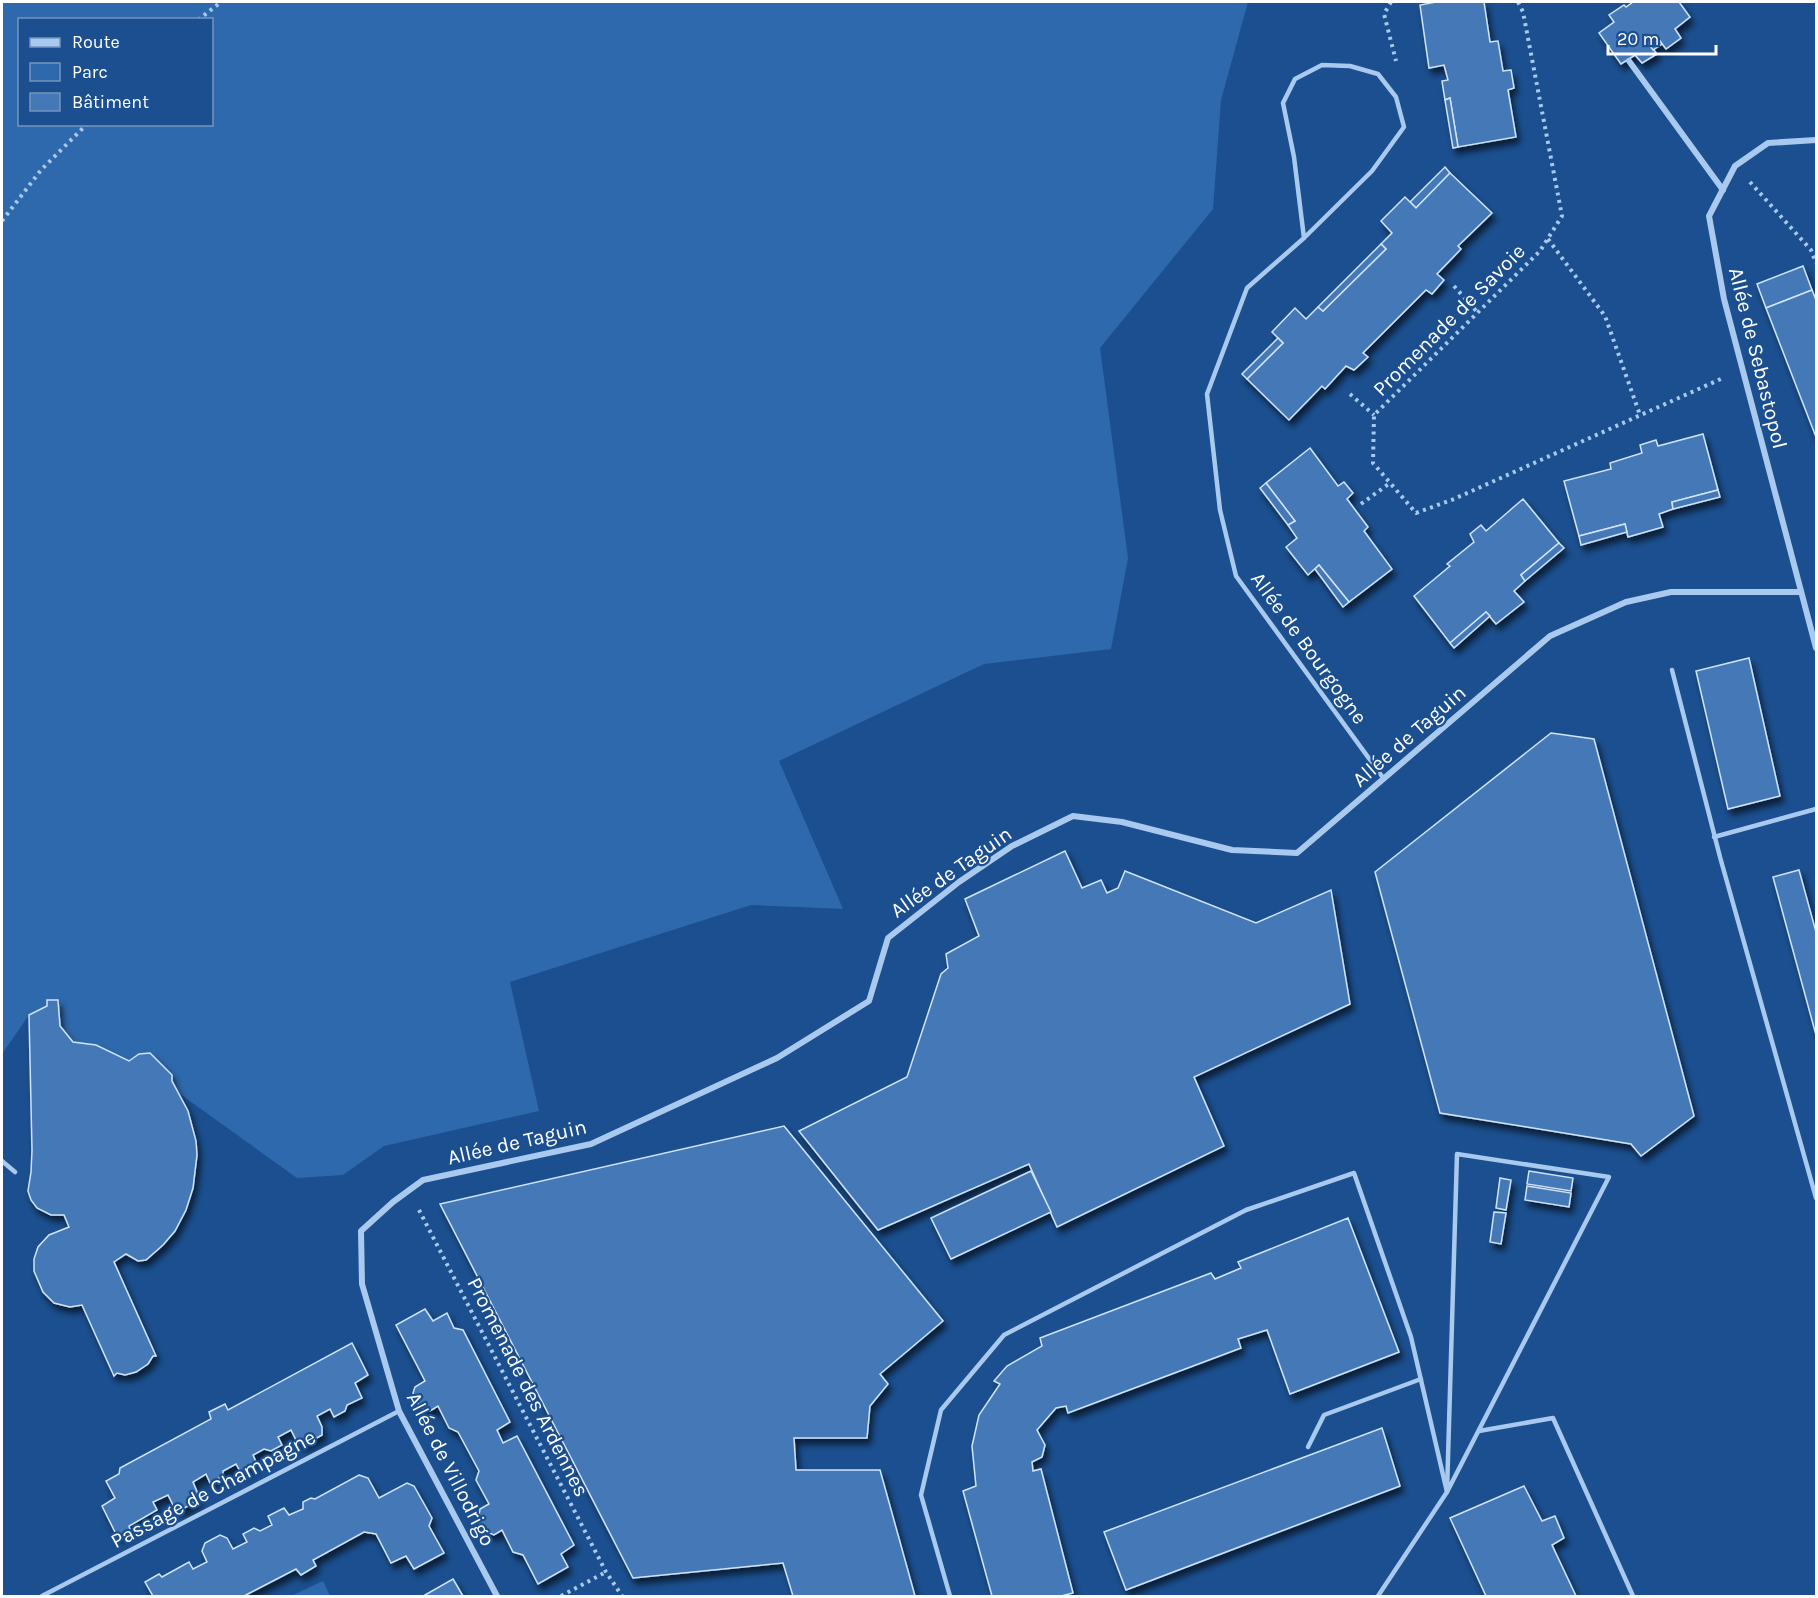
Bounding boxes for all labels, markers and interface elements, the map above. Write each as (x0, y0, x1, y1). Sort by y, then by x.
legend (18, 18, 213, 126)
scale bar (1608, 18, 1716, 56)
text: 20 m (1617, 28, 1659, 50)
text: Route (72, 31, 120, 53)
text: Parc (72, 61, 108, 83)
text: Bâtiment (72, 91, 149, 113)
street label: Promenade de Savoie (1368, 239, 1530, 401)
street label: Allée de Sebastopol (1724, 265, 1792, 451)
street label: Allée de Bourgogne (1246, 567, 1372, 729)
street label: Allée de Taguin (1347, 680, 1471, 792)
street label: Allée de Taguin (886, 821, 1016, 923)
street label: Allée de Taguin (445, 1114, 589, 1170)
street label: Promenade des Ardennes (462, 1273, 594, 1501)
street label: Allée de Villodrigo (402, 1388, 500, 1550)
street label: Passage de Champagne (106, 1425, 320, 1553)

